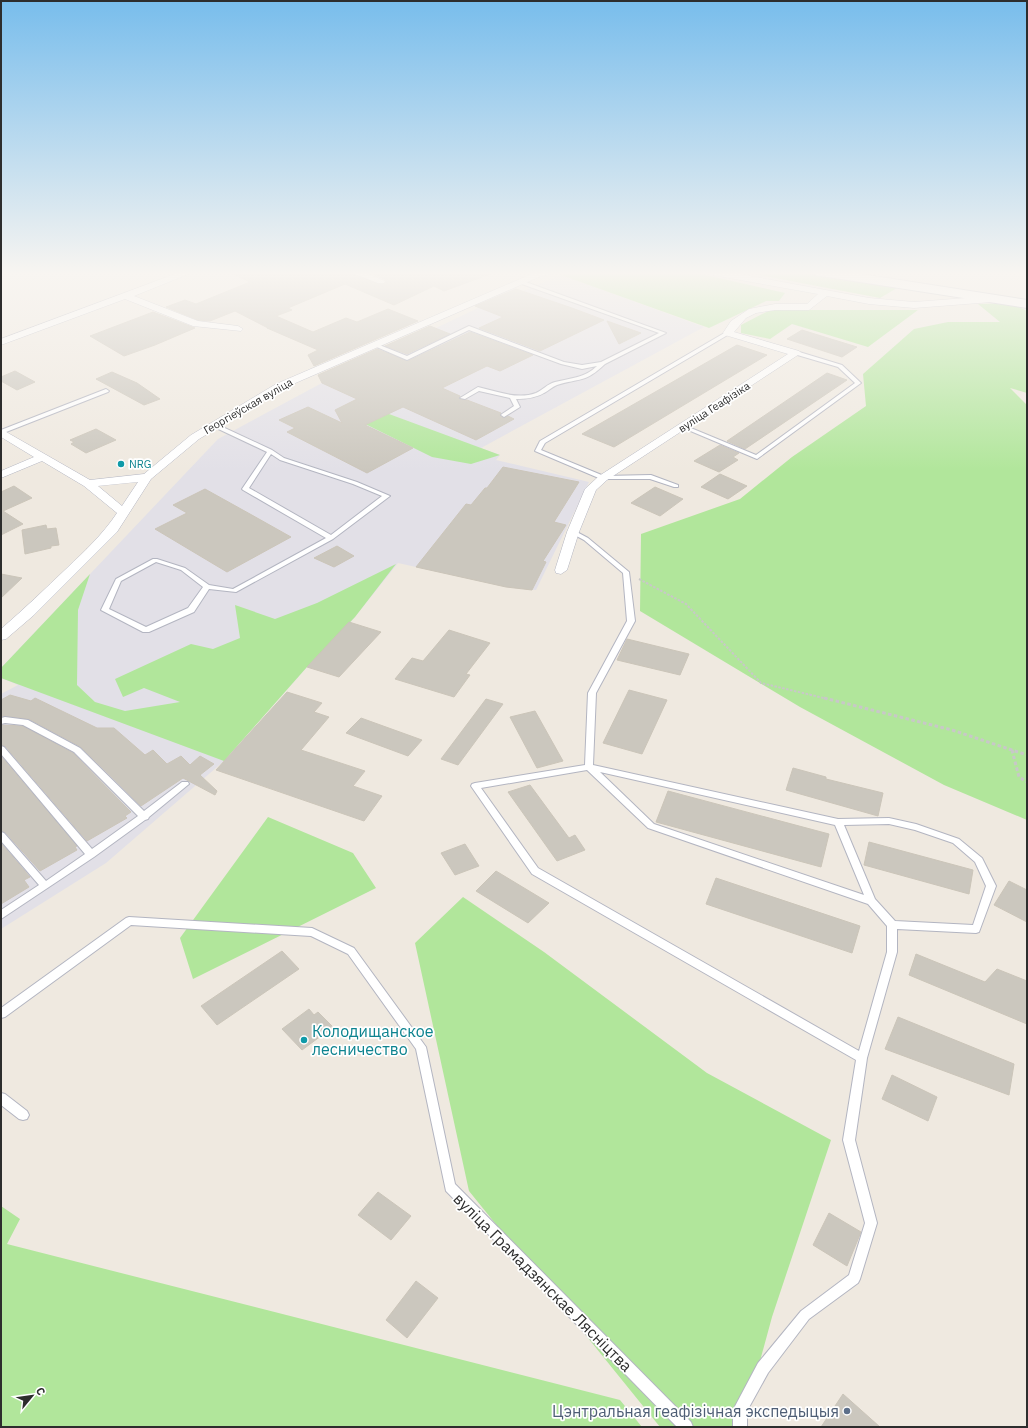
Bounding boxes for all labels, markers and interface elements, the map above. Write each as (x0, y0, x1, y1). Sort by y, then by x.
street label: Георгіеўская вуліца (201, 375, 295, 437)
street label: вуліца Геафізіка (675, 379, 753, 435)
place label: NRG (129, 457, 151, 471)
marker: NRG (116, 459, 126, 469)
place label: Колодищанское лесничество (312, 1021, 434, 1059)
marker: Колодищанское лесничество (299, 1035, 309, 1045)
street label: вуліца Грамадзянскае Лясніцтва (449, 1188, 637, 1376)
north arrow (12, 1376, 52, 1416)
text: С (33, 1385, 49, 1398)
place label: Цэнтральная геафізічная экспедыцыя (552, 1401, 839, 1421)
marker: Цэнтральная геафізічная экспедыцыя (842, 1406, 852, 1416)

